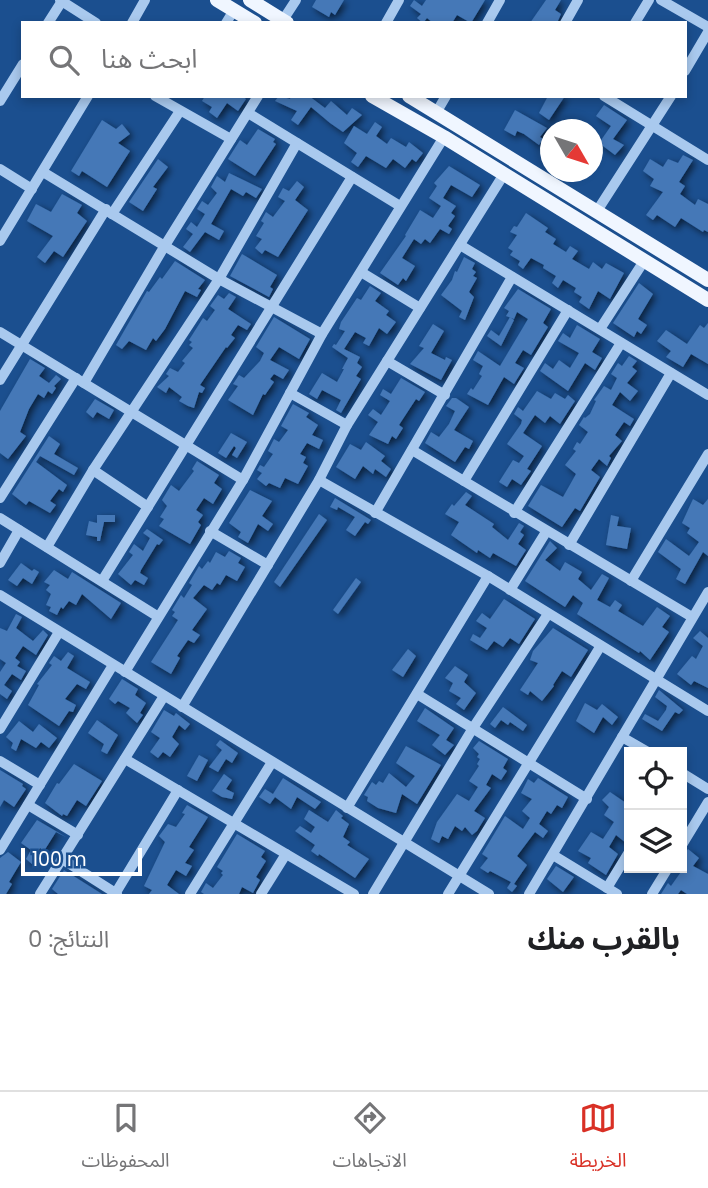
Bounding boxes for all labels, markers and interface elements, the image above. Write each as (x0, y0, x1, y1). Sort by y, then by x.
search box (21, 21, 687, 98)
icon: search (45, 41, 83, 79)
text: ابحث هنا (101, 41, 198, 77)
north arrow (540, 119, 603, 182)
map controls (624, 747, 687, 873)
button: locate (624, 747, 687, 810)
button: layers (624, 810, 687, 873)
scale bar (21, 845, 142, 877)
text: 100 m (32, 846, 87, 873)
text: بالقرب منك (527, 917, 680, 960)
text: النتائج: 0 (28, 923, 109, 955)
tab: المحفوظات (81, 1099, 170, 1181)
tab: الاتجاهات (333, 1099, 407, 1181)
tab: الخريطة (570, 1099, 627, 1181)

